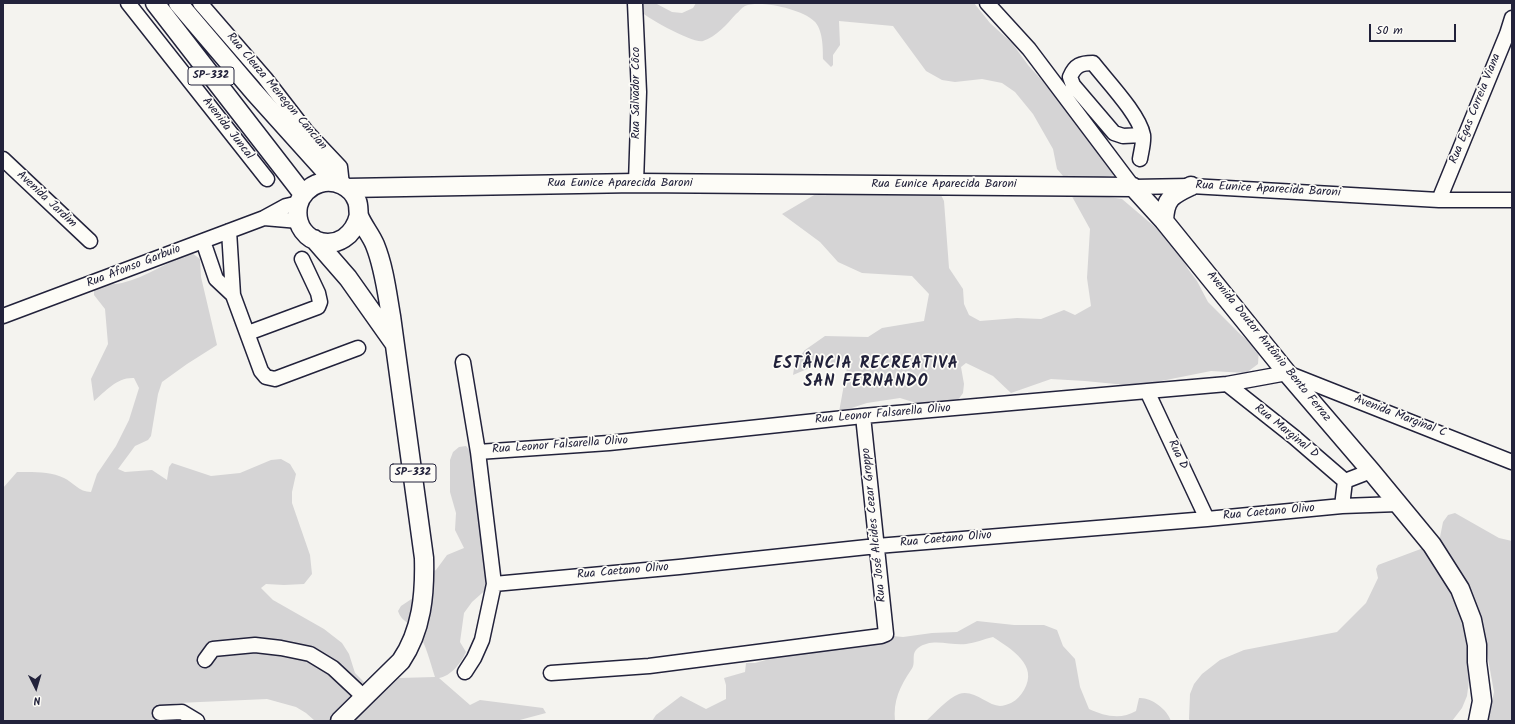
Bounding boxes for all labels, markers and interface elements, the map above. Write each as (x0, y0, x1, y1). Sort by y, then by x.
scale bar (1371, 16, 1458, 42)
text: 50 m (1376, 21, 1403, 40)
street label: Rua Cleuza Menegon Cancian (223, 30, 329, 154)
street label: Rua Salvador Côco (630, 47, 644, 139)
street label: Rua Egas Correia Viana (1447, 52, 1505, 166)
road number: SP-332 (188, 67, 234, 85)
street label: Avenida Juncal (198, 95, 256, 163)
street label: Avenida Jardim (13, 168, 79, 232)
street label: Rua Eunice Aparecida Baroni (547, 177, 693, 191)
street label: Rua Eunice Aparecida Baroni (871, 178, 1017, 192)
street label: Rua Eunice Aparecida Baroni (1195, 179, 1341, 201)
street label: Rua Afonso Garbuio (85, 242, 183, 292)
street label: Avenida Doutor Antônio Bento Ferraz (1203, 269, 1333, 425)
district label: ESTÂNCIA RECREATIVA SAN FERNANDO (773, 355, 959, 393)
street label: Avenida Marginal C (1352, 393, 1448, 441)
street label: Rua Leonor Falsarella Olivo (815, 402, 951, 428)
street label: Rua Marginal D (1251, 402, 1321, 462)
street label: Rua Leonor Falsarella Olivo (492, 434, 628, 458)
street label: Rua D (1164, 438, 1190, 472)
street label: Rua José Alcides Cezar Groppo (860, 447, 890, 603)
road number: SP-332 (390, 464, 436, 482)
street label: Rua Caetano Olivo (1223, 502, 1315, 524)
street label: Rua Caetano Olivo (900, 529, 992, 551)
street label: Rua Caetano Olivo (577, 561, 669, 583)
north arrow (16, 668, 56, 708)
text: N (33, 691, 41, 709)

